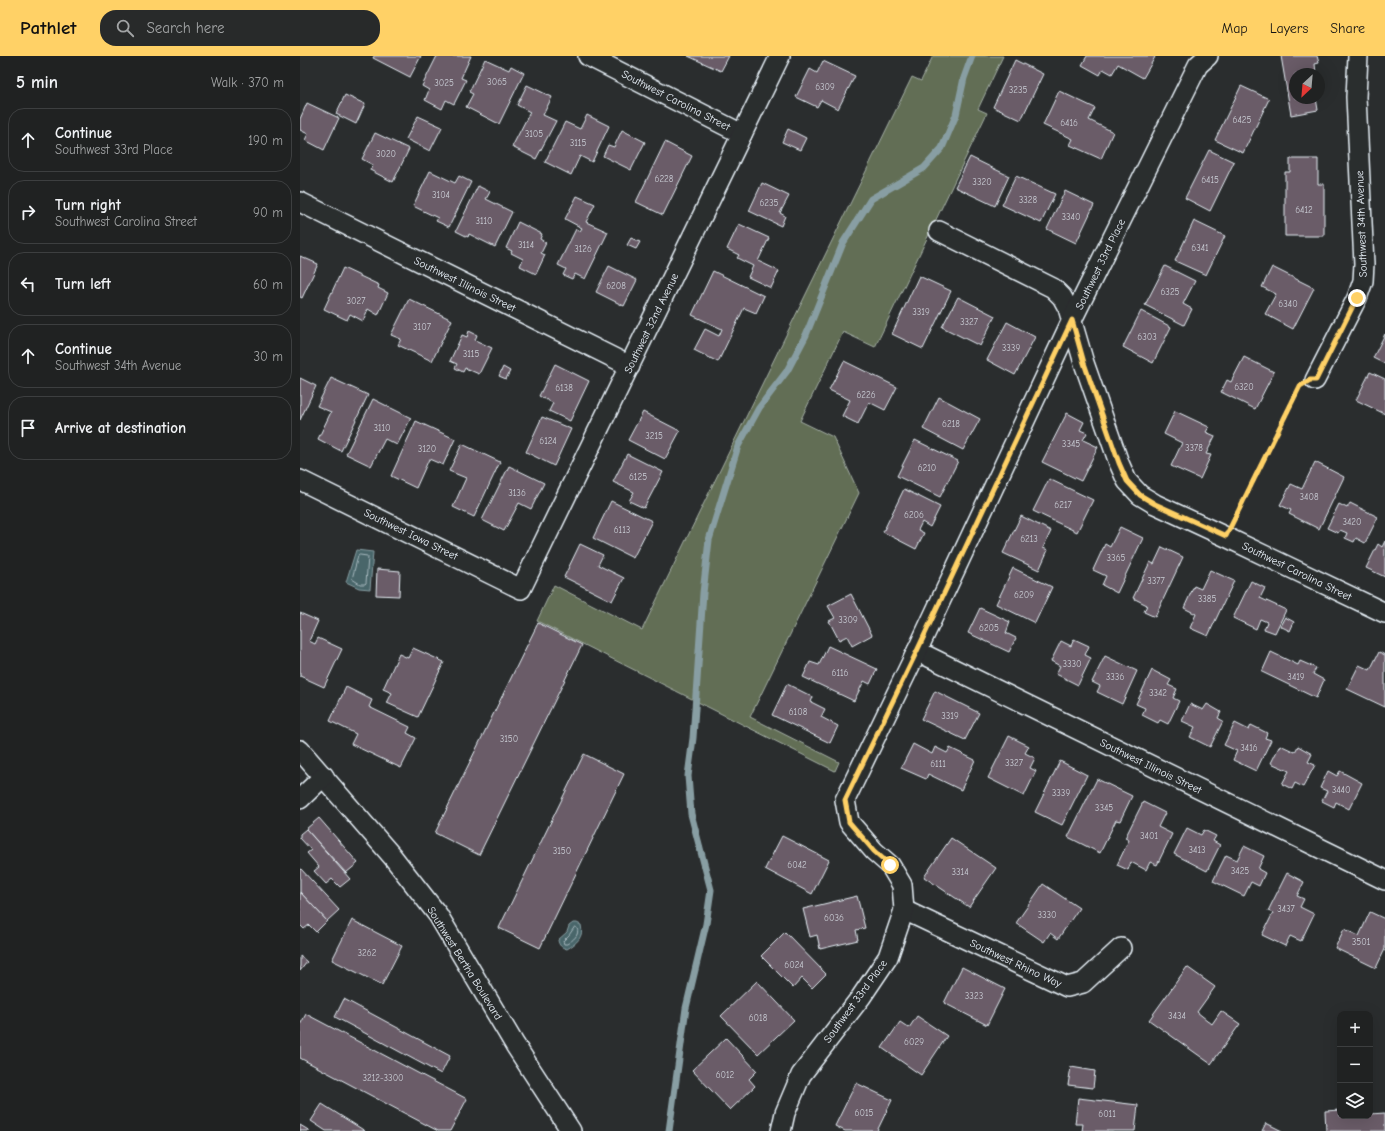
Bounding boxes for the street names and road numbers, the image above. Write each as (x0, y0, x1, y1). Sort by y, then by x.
street label: Southwest Carolina Street (619, 67, 733, 134)
street label: Southwest 34th Avenue (1353, 170, 1370, 278)
street label: Southwest 33rd Place (1073, 216, 1128, 312)
street label: Southwest Illinois Street (412, 254, 519, 315)
street label: Southwest 32nd Avenue (621, 270, 682, 376)
street label: Southwest Iowa Street (362, 506, 461, 563)
street label: Southwest Carolina Street (1240, 539, 1354, 604)
street label: Southwest Illinois Street (1098, 736, 1205, 797)
street label: Southwest Bertha Boulevard (424, 904, 505, 1022)
street label: Southwest Rhino Way (968, 936, 1064, 990)
street label: Southwest 33rd Place (821, 957, 890, 1045)

